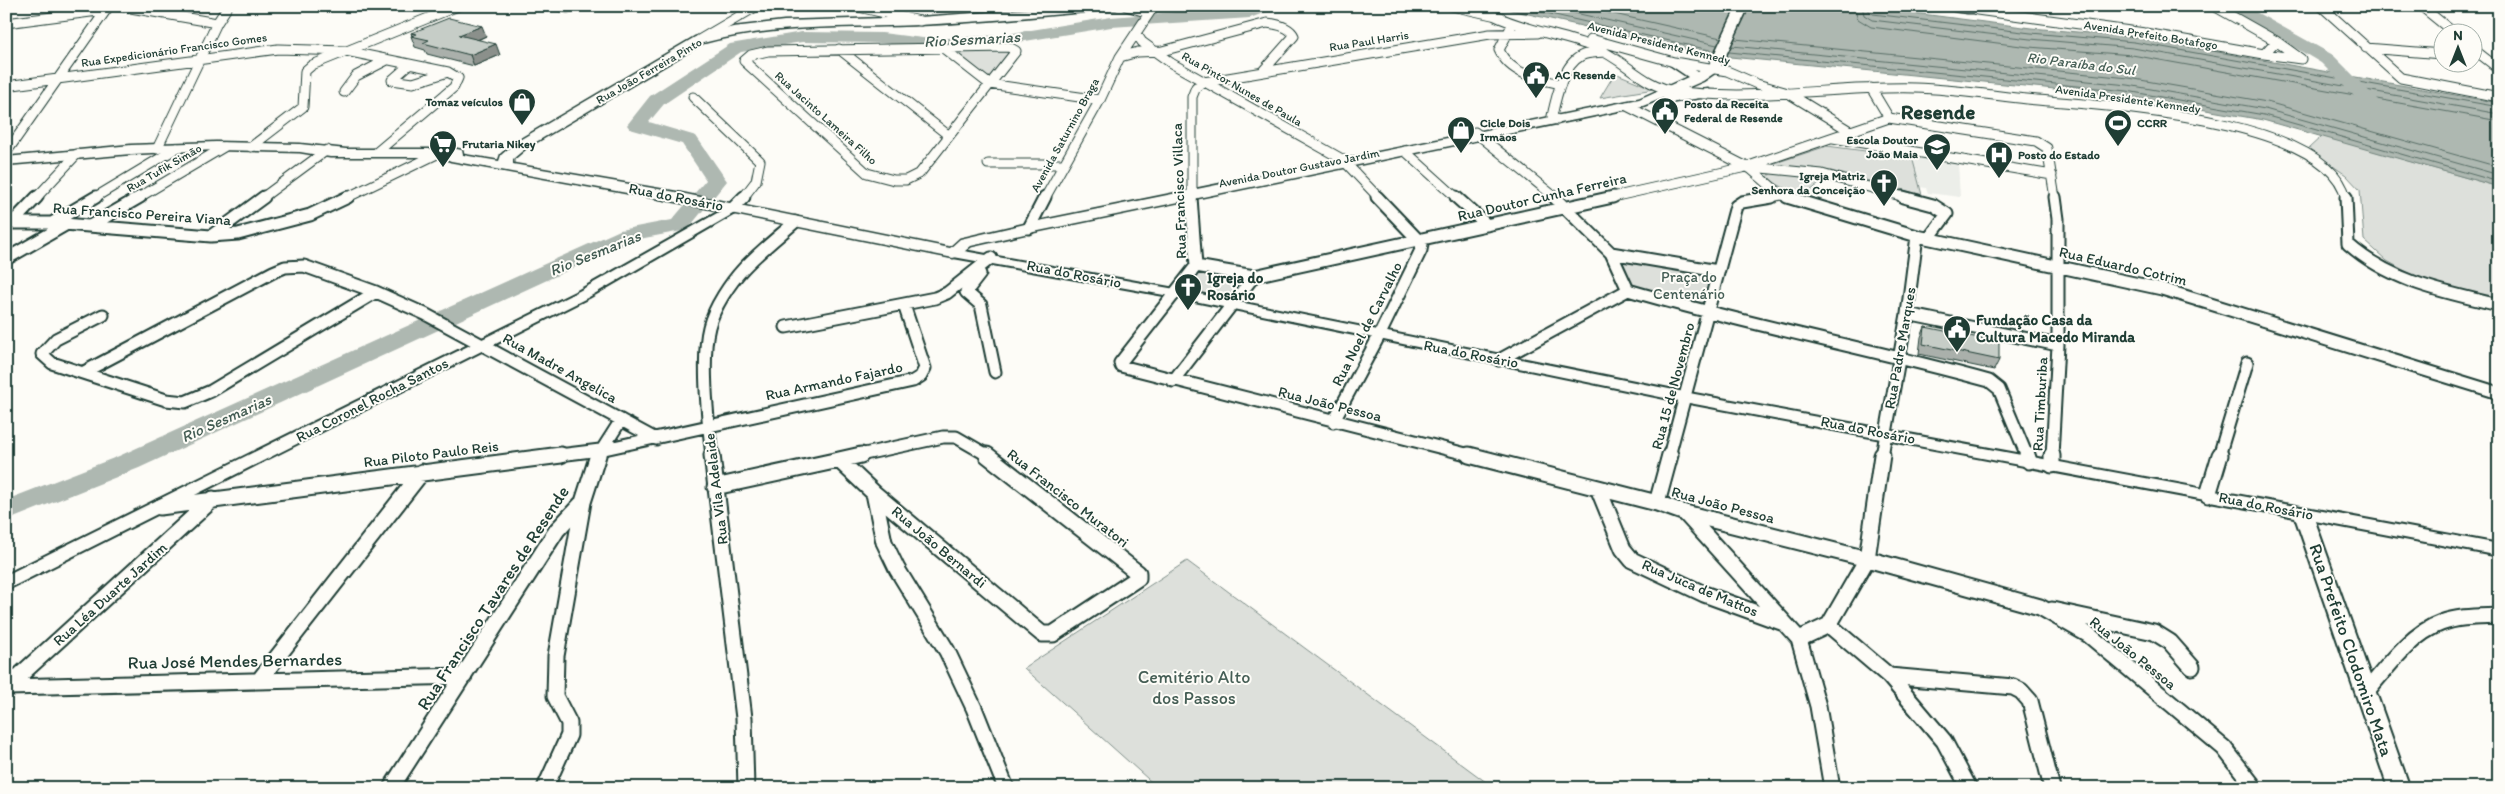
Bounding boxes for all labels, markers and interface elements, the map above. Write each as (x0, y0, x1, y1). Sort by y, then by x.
street label: Avenida Prefeito Botafogo (2083, 18, 2219, 52)
street label: Avenida Presidente Kennedy (1586, 19, 1732, 68)
north arrow (2432, 22, 2482, 72)
water label: Rio Sesmarias (923, 27, 1022, 51)
text: N (2453, 27, 2463, 44)
street label: Rua Paul Harris (1328, 28, 1410, 54)
street label: Rua Expedicionário Francisco Gomes (80, 30, 268, 70)
street label: Rua João Ferreira Pinto (594, 35, 704, 107)
street label: Rua Pintor Nunes de Paula (1179, 49, 1305, 130)
water label: Rio Paraíba do Sul (2026, 49, 2137, 79)
public building icon: AC Resende (1521, 60, 1551, 99)
street label: Rua Jacinto Lameira Filho (772, 68, 880, 168)
place label: AC Resende (1554, 68, 1616, 82)
street label: Avenida Saturnino Braga (1028, 75, 1103, 194)
street label: Avenida Presidente Kennedy (2055, 82, 2202, 116)
shop icon: Tomaz veículos (507, 87, 537, 126)
place label: Tomaz veículos (425, 95, 504, 109)
public building icon: Posto da Receita Federal de Resende (1650, 96, 1680, 135)
place label: Posto da Receita Federal de Resende (1684, 97, 1783, 125)
district label: Resende (1901, 99, 1975, 124)
sports icon: CCRR (2103, 108, 2133, 147)
shop icon: Cicle Dois Irmãos (1446, 115, 1476, 154)
place label: Cicle Dois Irmãos (1480, 116, 1531, 144)
place label: CCRR (2137, 116, 2168, 130)
street label: Rua Francisco Villaca (1168, 122, 1190, 259)
supermarket icon: Frutaria Nikey (428, 129, 458, 168)
school or university icon: Escola Doutor João Maia (1922, 132, 1952, 171)
place label: Escola Doutor João Maia (1847, 133, 1918, 161)
place label: Frutaria Nikey (462, 137, 536, 152)
hospital icon: Posto do Estado (1984, 140, 2014, 179)
street label: Rua Tufik Simão (124, 141, 204, 195)
street label: Avenida Doutor Gustavo Jardim (1218, 145, 1381, 190)
place label: Posto do Estado (2018, 148, 2100, 162)
church icon: Igreja Matriz Senhora da Conceição (1869, 168, 1899, 207)
street label: Rua Doutor Cunha Ferreira (1456, 169, 1629, 225)
place label: Igreja Matriz Senhora da Conceição (1752, 169, 1865, 198)
street label: Rua do Rosário (627, 179, 725, 215)
street label: Rua Francisco Pereira Viana (52, 199, 232, 229)
water label: Rio Sesmarias (547, 226, 644, 280)
street label: Rua Eduardo Cotrim (2057, 243, 2189, 290)
street label: Rua do Rosário (1025, 256, 1123, 292)
street label: Rua Noel de Carvalho (1328, 259, 1406, 389)
park label: Praça do Centenário (1653, 268, 1725, 303)
place label: Igreja do Rosário (1207, 269, 1264, 304)
church icon: Igreja do Rosário (1173, 272, 1203, 311)
street label: Rua Padre Marques (1880, 285, 1920, 411)
place label: Fundação Casa da Cultura Macedo Miranda (1976, 311, 2135, 346)
public building icon: Fundação Casa da Cultura Macedo Miranda (1942, 314, 1972, 353)
street label: Rua 15 de Novembro (1647, 321, 1699, 451)
street label: Rua Madre Angelica (500, 329, 621, 407)
street label: Rua do Rosário (1422, 336, 1520, 372)
street label: Rua Coronel Rocha Santos (293, 354, 451, 446)
street label: Rua Timburiba (2029, 356, 2051, 452)
street label: Rua Armando Fajardo (764, 358, 904, 404)
street label: Rua João Pessoa (1276, 382, 1384, 426)
water label: Rio Sesmarias (178, 389, 275, 446)
street label: Rua do Rosário (1819, 412, 1917, 448)
street label: Rua Vila Adelaide (700, 432, 732, 546)
street label: Rua Piloto Paulo Reis (362, 437, 500, 471)
street label: Rua Francisco Muratori (1004, 445, 1132, 551)
street label: Rua Francisco Tavares de Resende (412, 482, 574, 714)
street label: Rua João Pessoa (1669, 483, 1777, 527)
street label: Rua do Rosário (2217, 488, 2315, 524)
street label: Rua João Bernardi (888, 502, 990, 592)
street label: Rua Léa Duarte Jardim (49, 538, 171, 650)
street label: Rua Prefeito Clodomiro Mata (2304, 541, 2398, 760)
street label: Rua Juca de Mattos (1639, 555, 1761, 621)
street label: Rua João Pessoa (2086, 613, 2180, 694)
street label: Rua José Mendes Bernardes (128, 648, 342, 674)
park label: Cemitério Alto dos Passos (1138, 666, 1250, 709)

